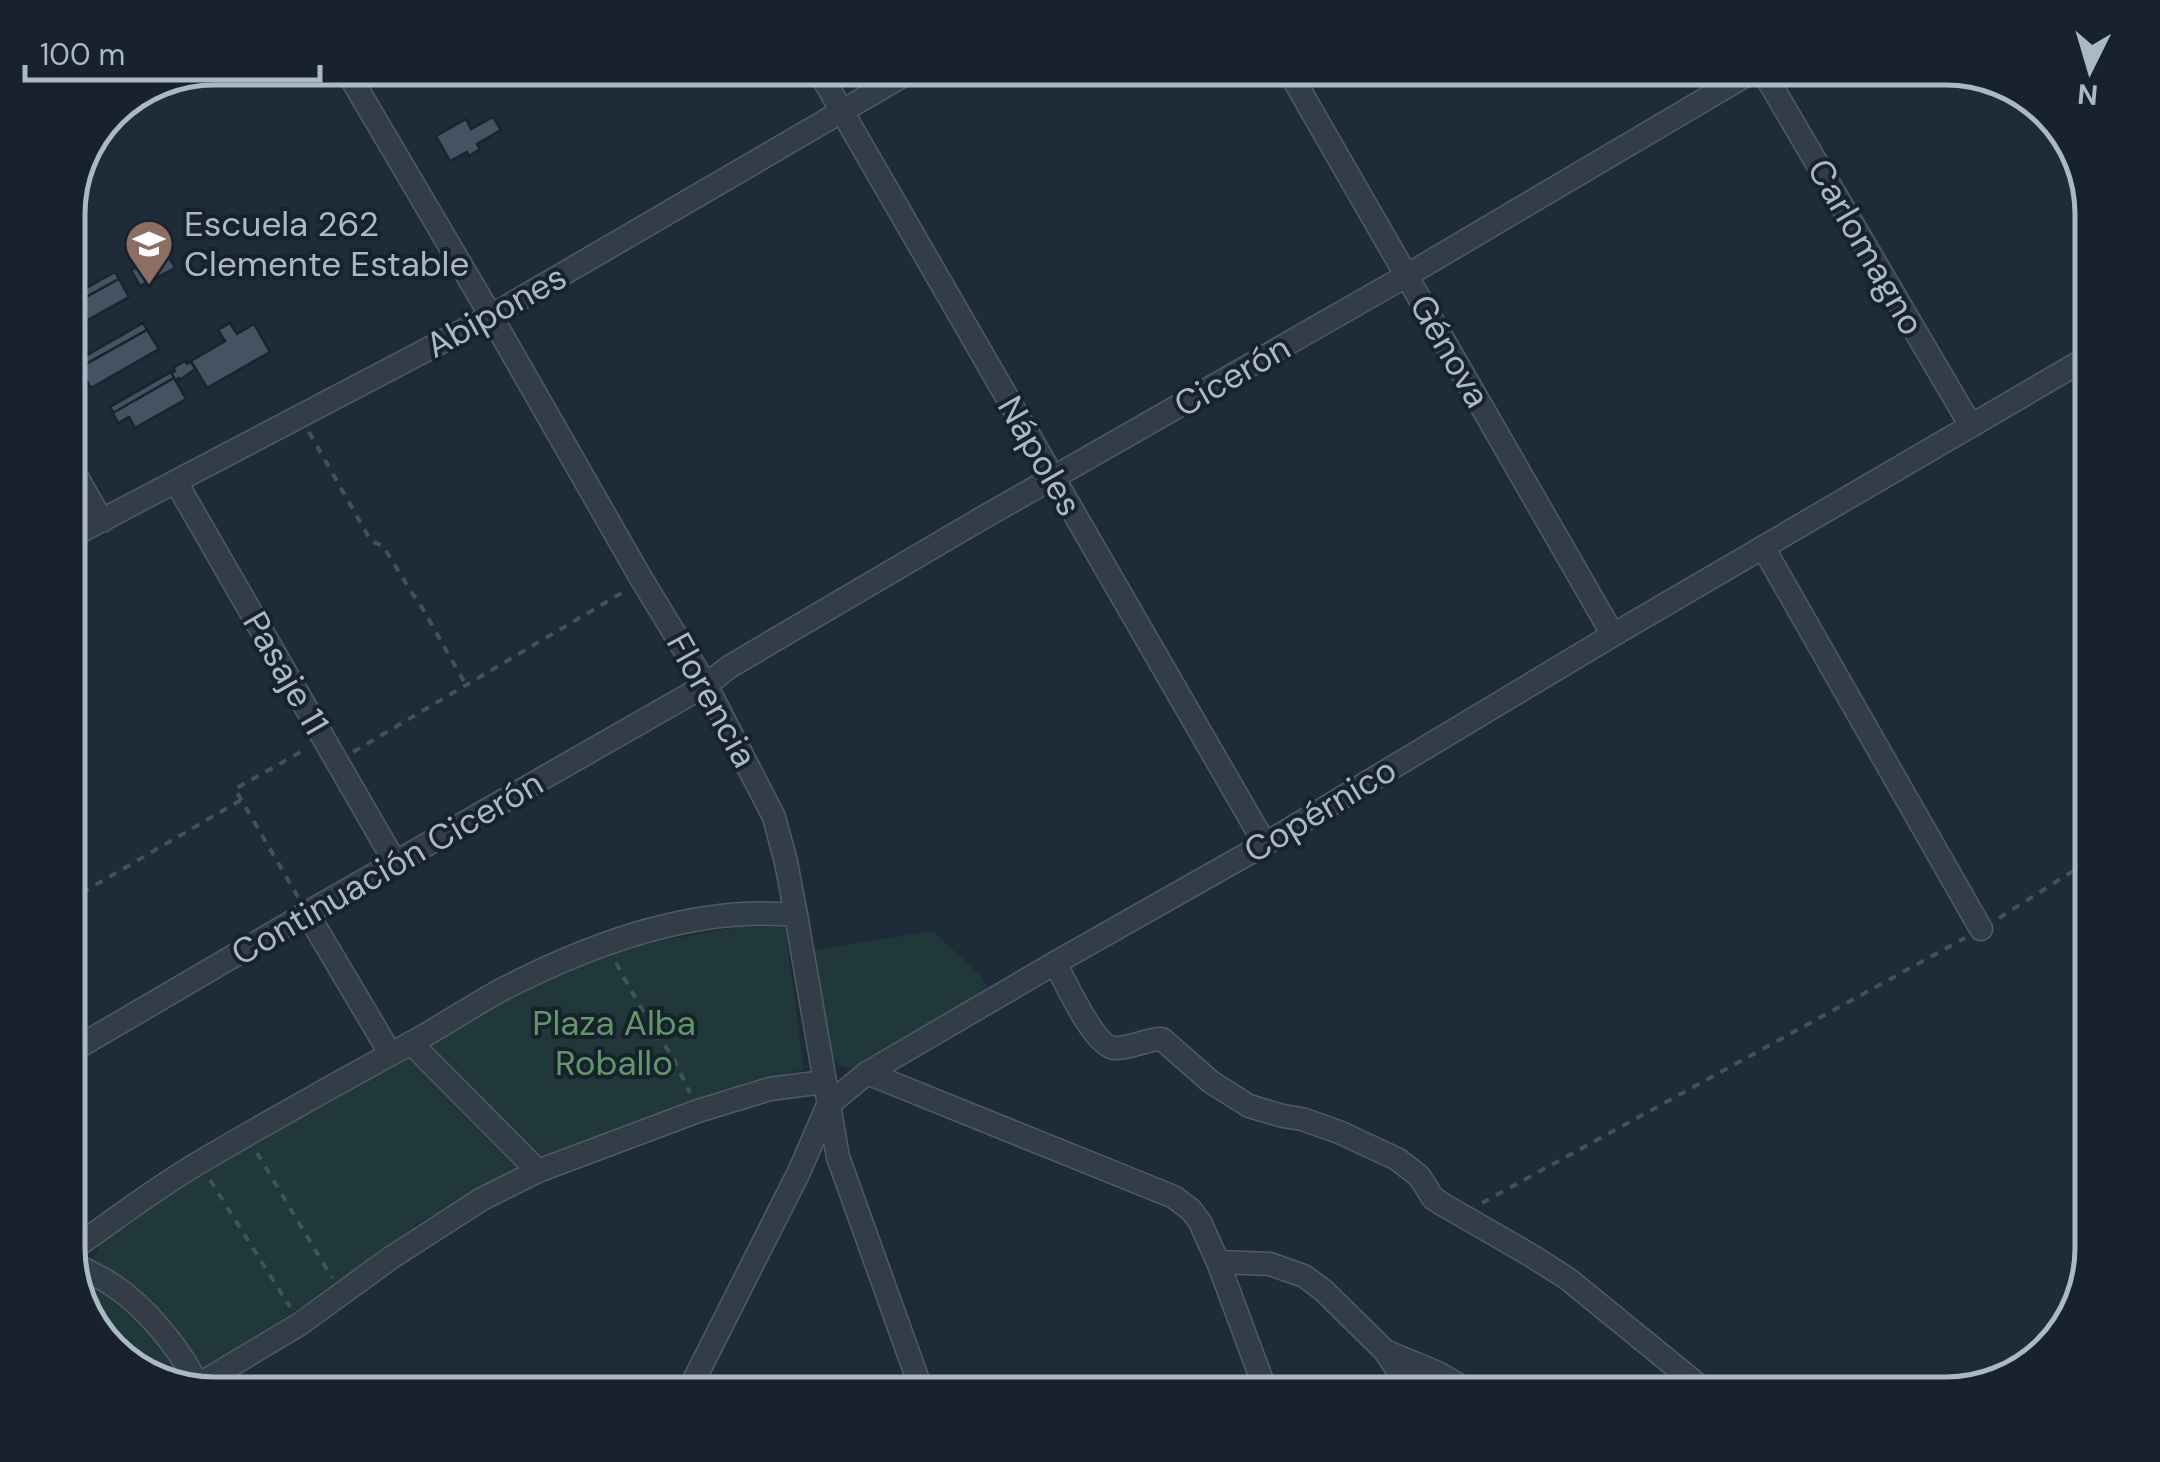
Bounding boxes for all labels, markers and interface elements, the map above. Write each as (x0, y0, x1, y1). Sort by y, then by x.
scale bar (25, 20, 320, 82)
north arrow (2040, 20, 2140, 120)
text: 100 m (40, 35, 125, 74)
text: N (2076, 75, 2100, 114)
street label: Carlomagno (1797, 151, 1935, 343)
place label: Escuela 262 Clemente Estable (184, 201, 469, 287)
school or university icon: Escuela 262 Clemente Estable (123, 218, 175, 286)
street label: Abipones (418, 254, 574, 368)
street label: Génova (1399, 286, 1501, 416)
street label: Cicerón (1166, 324, 1298, 428)
street label: Nápoles (987, 388, 1093, 524)
street label: Pasaje 11 (232, 603, 340, 743)
street label: Florencia (656, 625, 768, 775)
street label: Copérnico (1235, 747, 1405, 873)
street label: Continuación Cicerón (223, 760, 551, 976)
park label: Plaza Alba Roballo (532, 1000, 696, 1086)

